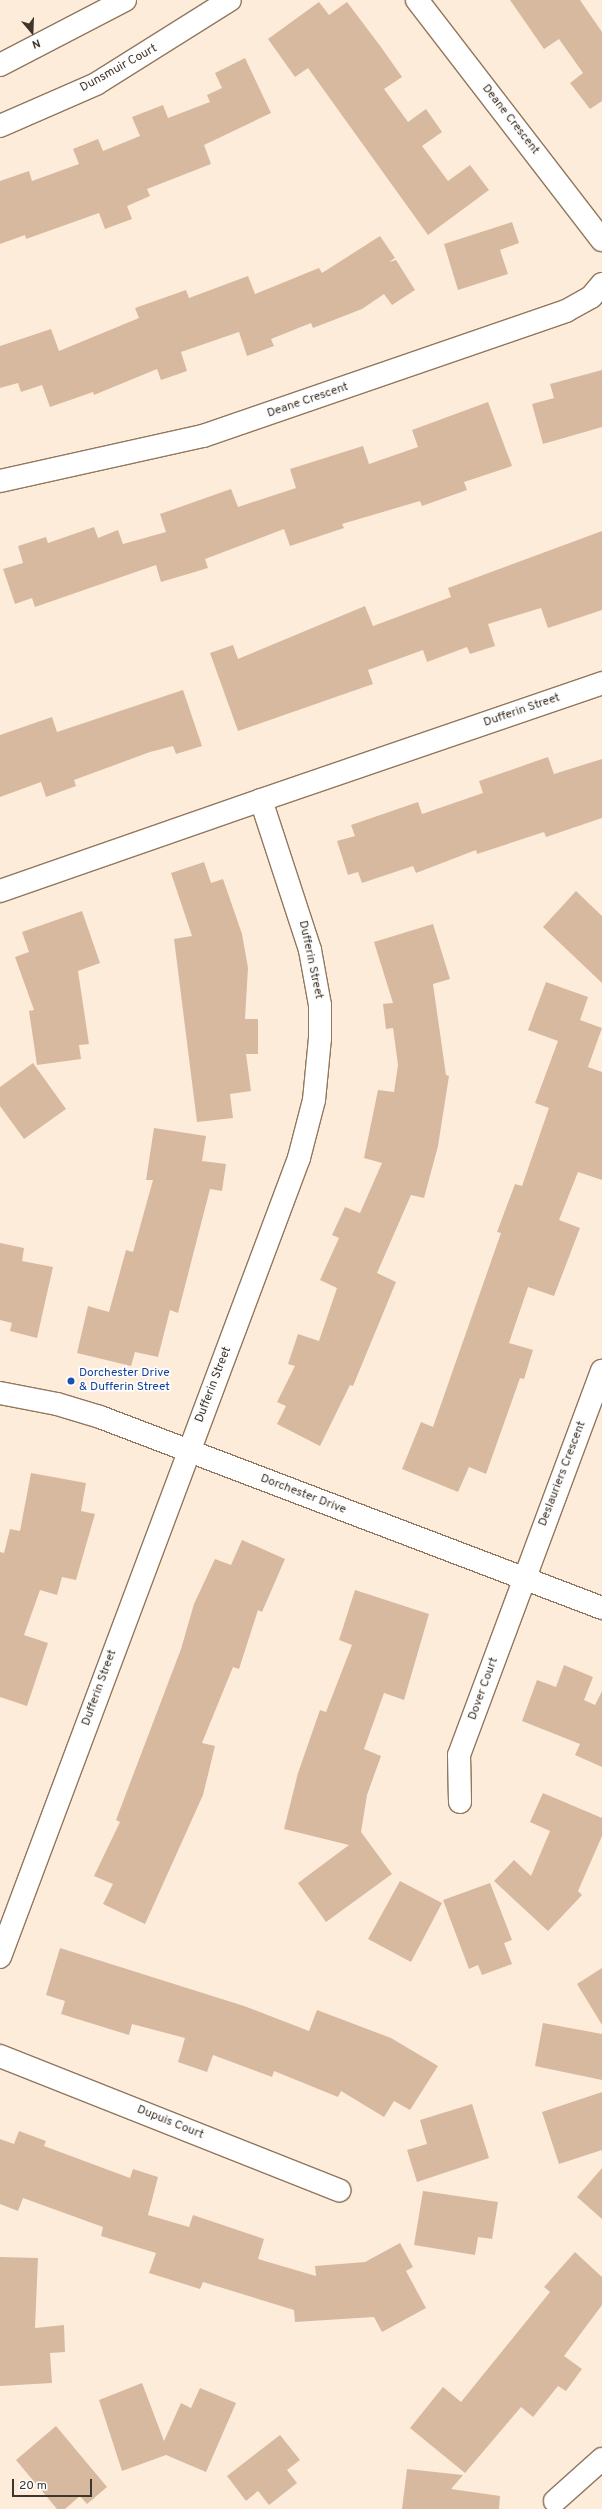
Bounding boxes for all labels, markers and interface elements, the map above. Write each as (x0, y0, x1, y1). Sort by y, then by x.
north arrow (12, 12, 52, 52)
text: N (30, 35, 42, 51)
street label: Dunsmuir Court (78, 42, 160, 96)
street label: Deane Crescent (478, 82, 542, 158)
street label: Deane Crescent (266, 380, 350, 422)
street label: Dufferin Street (482, 691, 562, 731)
street label: Dufferin Street (295, 919, 325, 1001)
street label: Dufferin Street (193, 1345, 235, 1425)
place label: Dorchester Drive & Dufferin Street (79, 1367, 170, 1395)
marker: Dorchester Drive & Dufferin Street (66, 1376, 76, 1386)
street label: Deslauriers Crescent (536, 1419, 590, 1529)
street label: Dorchester Drive (258, 1472, 348, 1518)
street label: Dufferin Street (80, 1648, 120, 1728)
street label: Dover Court (466, 1656, 502, 1722)
street label: Dupuis Court (134, 2103, 206, 2143)
scale bar (14, 2471, 94, 2497)
text: 20 m (19, 2478, 47, 2494)

